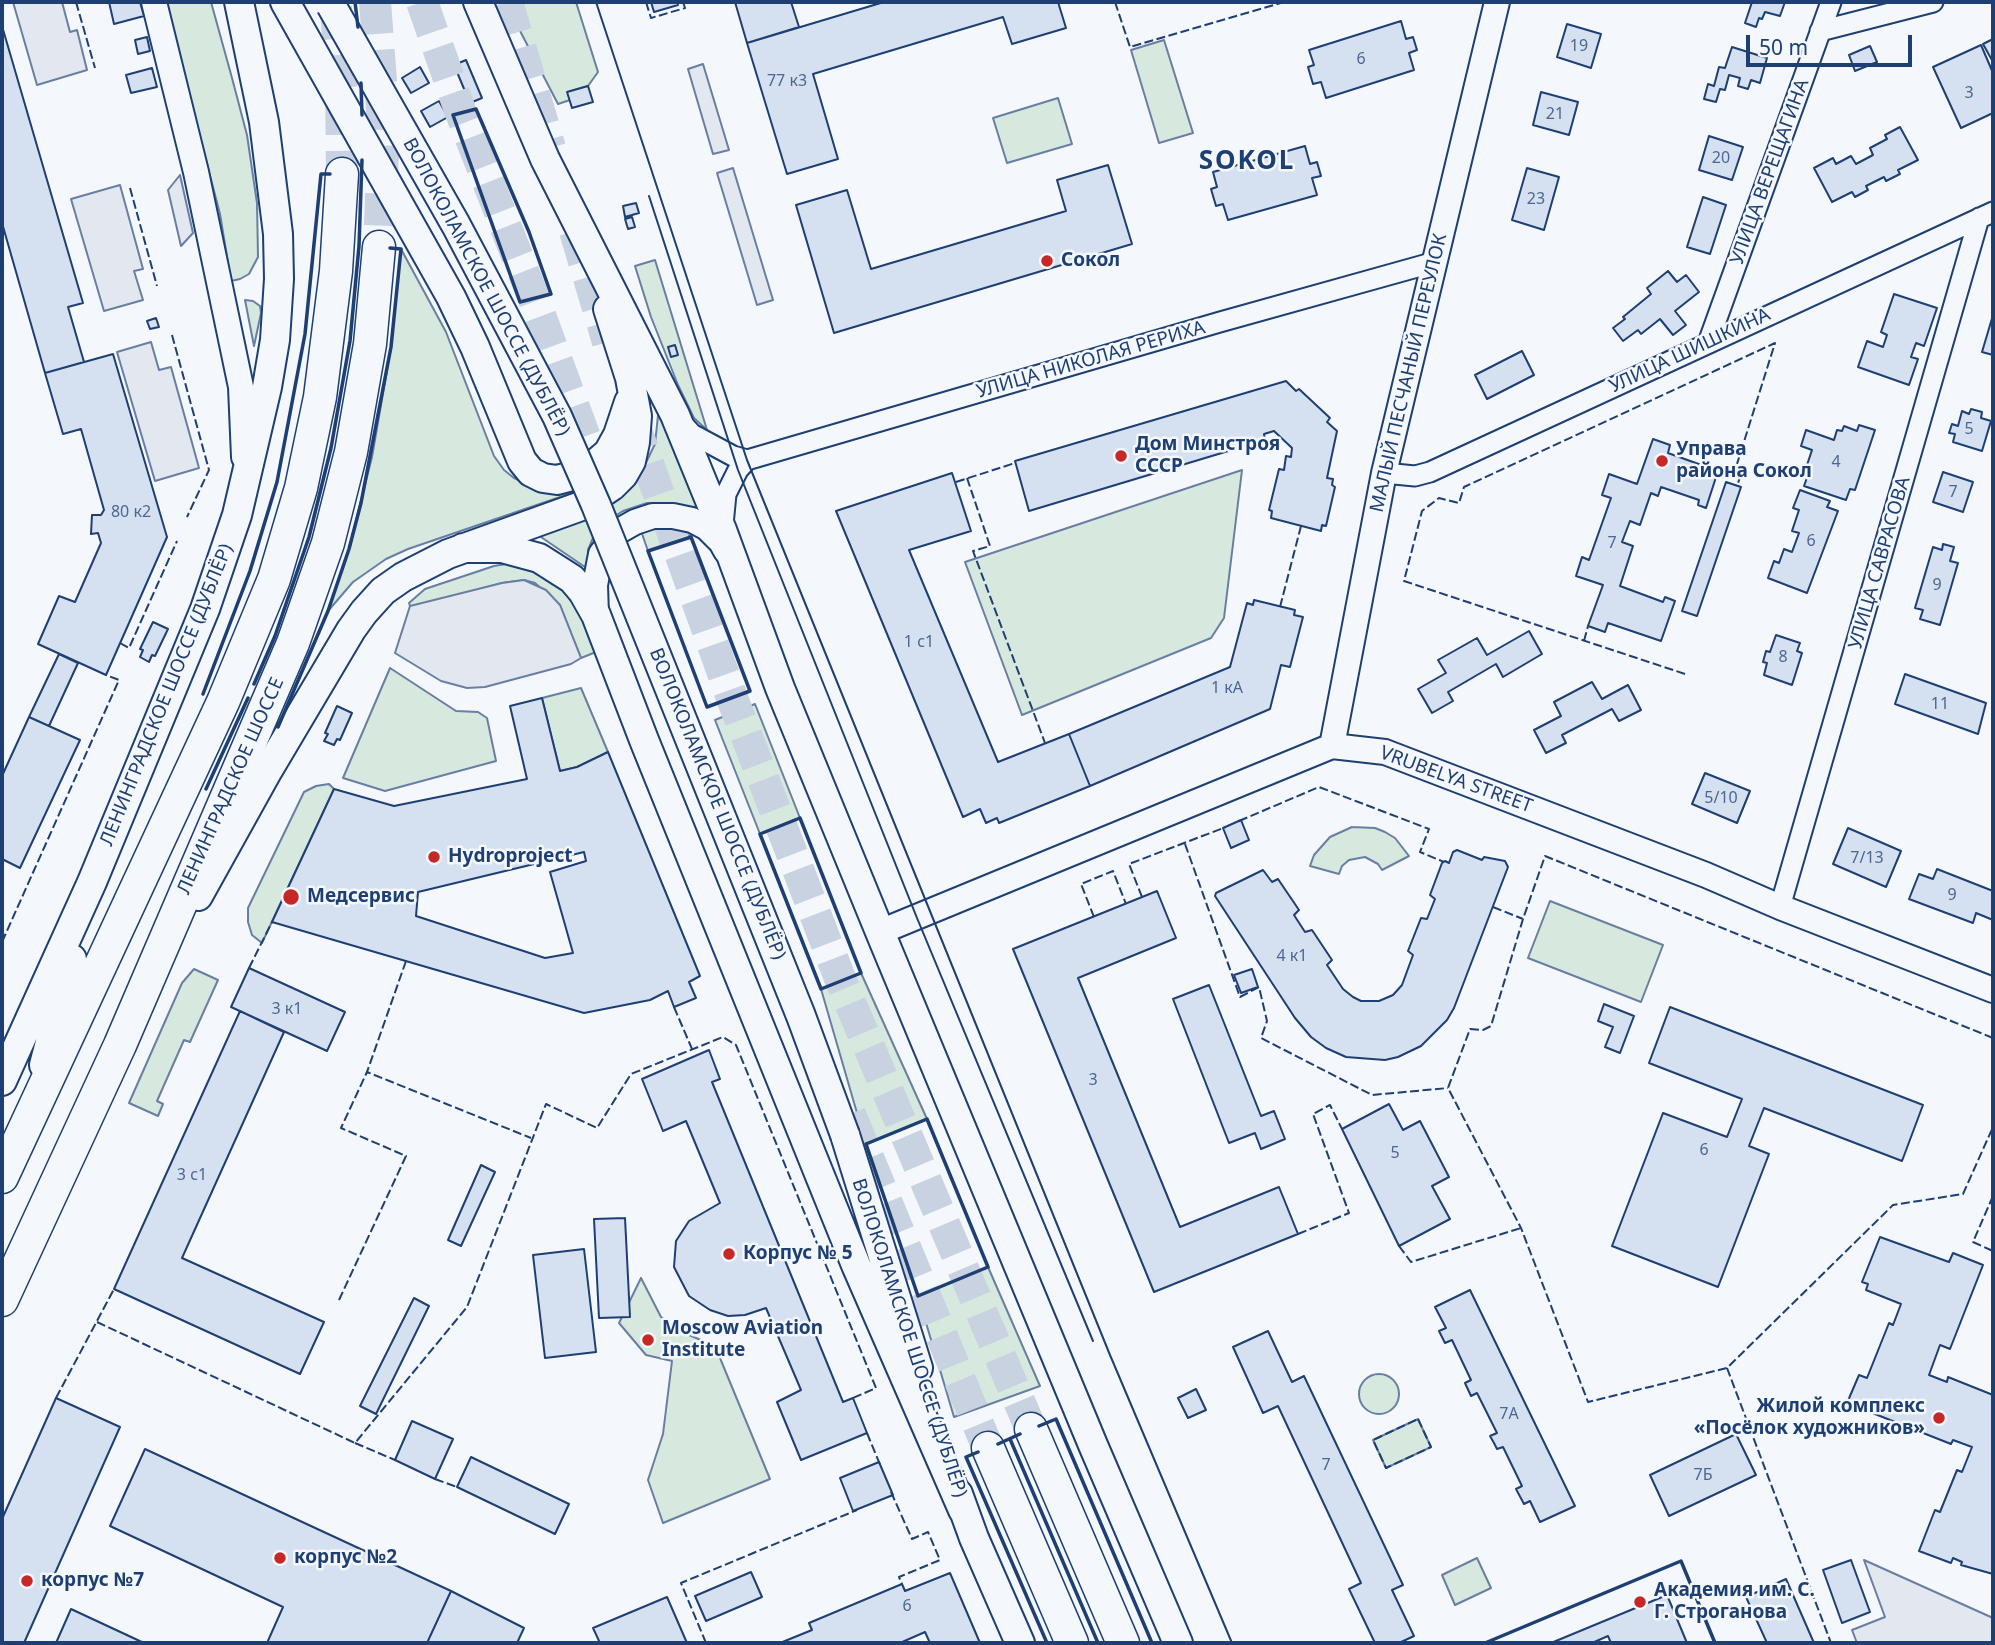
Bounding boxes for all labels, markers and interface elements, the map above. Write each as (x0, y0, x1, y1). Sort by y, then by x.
scale bar (1750, 21, 1916, 65)
text: 50 m (1759, 33, 1808, 61)
house number: 19 (1570, 36, 1588, 56)
house number: 6 (1356, 49, 1366, 69)
house number: 77 к3 (767, 71, 807, 91)
street label: УЛИЦА ВЕРЕЩАГИНА (1726, 76, 1814, 268)
house number: 3 (1964, 83, 1974, 103)
house number: 21 (1546, 104, 1564, 124)
street label: ВОЛОКОЛАМСКОЕ ШОССЕ (ДУБЛЁР) (398, 134, 574, 440)
district label: SOKOL (1199, 146, 1295, 178)
house number: 20 (1712, 148, 1730, 168)
house number: 23 (1527, 189, 1545, 209)
street label: МАЛЫЙ ПЕСЧАНЫЙ ПЕРЕУЛОК (1366, 231, 1452, 515)
place label: Сокол (1061, 250, 1120, 272)
marker: Сокол (1039, 253, 1055, 269)
street label: УЛИЦА ШИШКИНА (1606, 304, 1774, 398)
street label: УЛИЦА НИКОЛАЯ РЕРИХА (974, 316, 1208, 404)
house number: 5 (1964, 419, 1974, 439)
place label: Дом Минстроя СССР (1135, 434, 1280, 478)
place label: Управа района Сокол (1676, 439, 1812, 483)
marker: Дом Минстроя СССР (1113, 448, 1129, 464)
house number: 4 (1831, 452, 1841, 472)
marker: Управа района Сокол (1654, 453, 1670, 469)
street label: УЛИЦА САВРАСОВА (1844, 474, 1916, 652)
house number: 7 (1948, 482, 1958, 502)
house number: 80 к2 (111, 502, 151, 522)
house number: 6 (1806, 531, 1816, 551)
house number: 7 (1607, 533, 1617, 553)
street label: ЛЕНИНГРАДСКОЕ ШОССЕ (ДУБЛЁР) (96, 541, 238, 849)
house number: 9 (1932, 575, 1942, 595)
house number: 1 с1 (904, 632, 934, 652)
street label: ВОЛОКОЛАМСКОЕ ШОССЕ (ДУБЛЁР) (644, 645, 790, 963)
house number: 8 (1778, 647, 1788, 667)
street label: ЛЕНИНГРАДСКОЕ ШОССЕ (173, 674, 289, 898)
house number: 1 кА (1211, 678, 1243, 698)
house number: 11 (1931, 694, 1949, 714)
street label: VRUBELYA STREET (1377, 742, 1535, 818)
house number: 5/10 (1704, 788, 1738, 808)
place label: Hydroproject (448, 846, 572, 868)
house number: 7/13 (1850, 848, 1884, 868)
marker: Hydroproject (426, 849, 442, 865)
house number: 9 (1947, 885, 1957, 905)
place label: Медсервис (307, 886, 415, 908)
marker: Медсервис (281, 887, 301, 907)
house number: 4 к1 (1277, 946, 1307, 966)
house number: 3 к1 (272, 999, 302, 1019)
house number: 3 (1088, 1070, 1098, 1090)
house number: 6 (1699, 1140, 1709, 1160)
house number: 5 (1390, 1143, 1400, 1163)
house number: 3 с1 (177, 1165, 207, 1185)
street label: ВОЛОКОЛАМСКОЕ ШОССЕ (ДУБЛЁР) (847, 1176, 971, 1500)
place label: Корпус № 5 (743, 1243, 853, 1265)
marker: Корпус № 5 (721, 1246, 737, 1262)
place label: Moscow Aviation Institute (662, 1318, 823, 1362)
marker: Moscow Aviation Institute (640, 1332, 656, 1348)
place label: Жилой комплекс «Посёлок художников» (1694, 1396, 1925, 1440)
house number: 7А (1499, 1404, 1519, 1424)
marker: Жилой комплекс «Посёлок художников» (1931, 1410, 1947, 1426)
house number: 7 (1321, 1455, 1331, 1475)
house number: 7Б (1694, 1465, 1712, 1485)
place label: корпус №2 (294, 1547, 397, 1569)
marker: корпус №2 (272, 1550, 288, 1566)
place label: корпус №7 (41, 1570, 144, 1592)
marker: корпус №7 (19, 1573, 35, 1589)
place label: Академия им. С. Г. Строганова (1654, 1580, 1815, 1624)
marker: Академия им. С. Г. Строганова (1632, 1594, 1648, 1610)
house number: 6 (902, 1596, 912, 1616)

